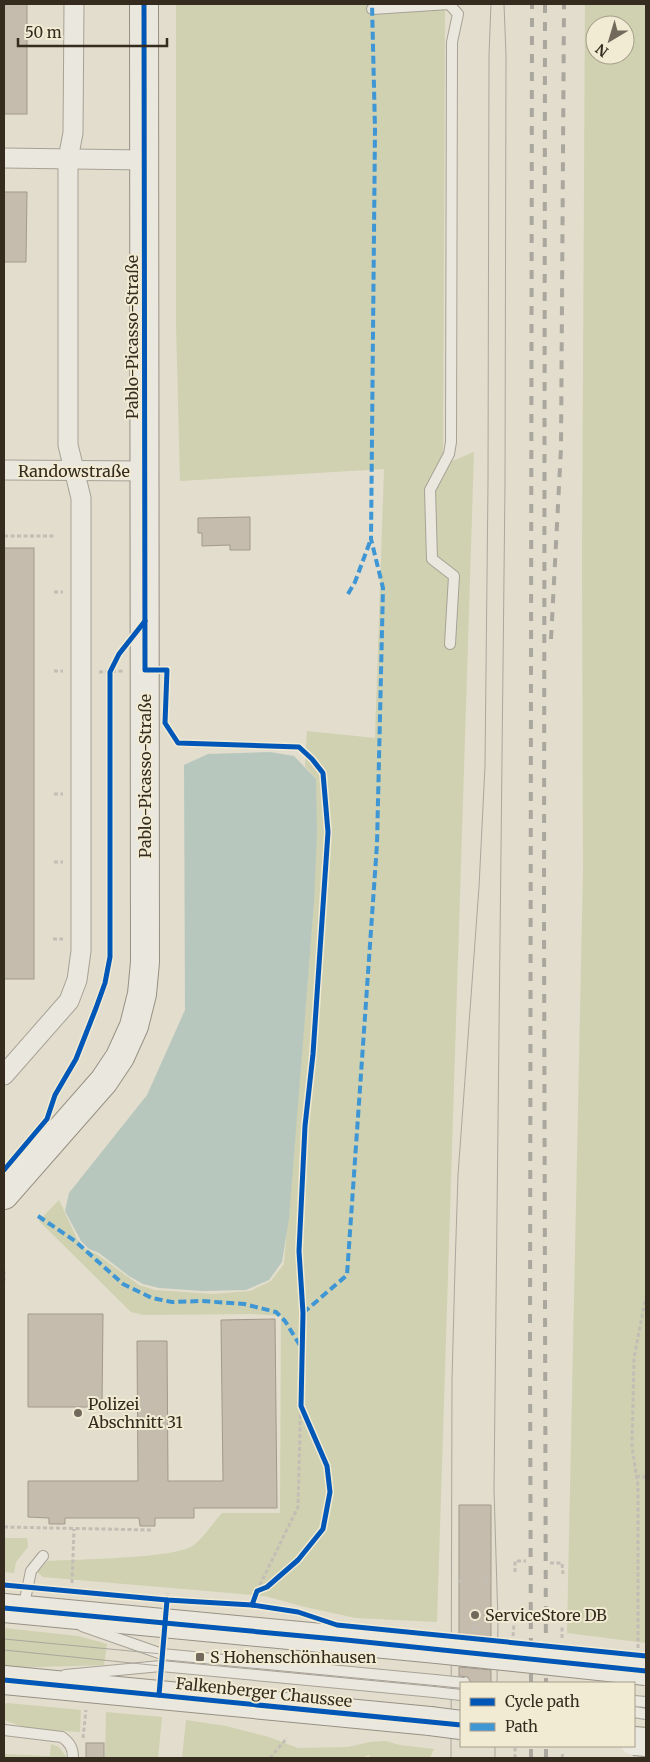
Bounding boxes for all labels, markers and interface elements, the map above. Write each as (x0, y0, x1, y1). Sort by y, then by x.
scale bar (18, 15, 166, 47)
north arrow (585, 15, 635, 65)
text: 50 m (25, 23, 62, 42)
text: N (592, 40, 612, 61)
street label: Pablo-Picasso-Straße (122, 255, 142, 419)
street label: Randowstraße (18, 461, 130, 481)
street label: Pablo-Picasso-Straße (135, 694, 155, 858)
place label: Polizei Abschnitt 31 (87, 1394, 183, 1432)
marker: Polizei Abschnitt 31 (72, 1407, 84, 1419)
place label: ServiceStore DB (485, 1605, 607, 1625)
marker: ServiceStore DB (469, 1609, 481, 1621)
place label: S Hohenschönhausen (210, 1647, 377, 1667)
marker: S Hohenschönhausen (194, 1651, 206, 1663)
street label: Falkenberger Chaussee (175, 1673, 353, 1711)
legend (460, 1682, 635, 1747)
text: Cycle path (505, 1692, 580, 1711)
text: Path (505, 1717, 538, 1736)

